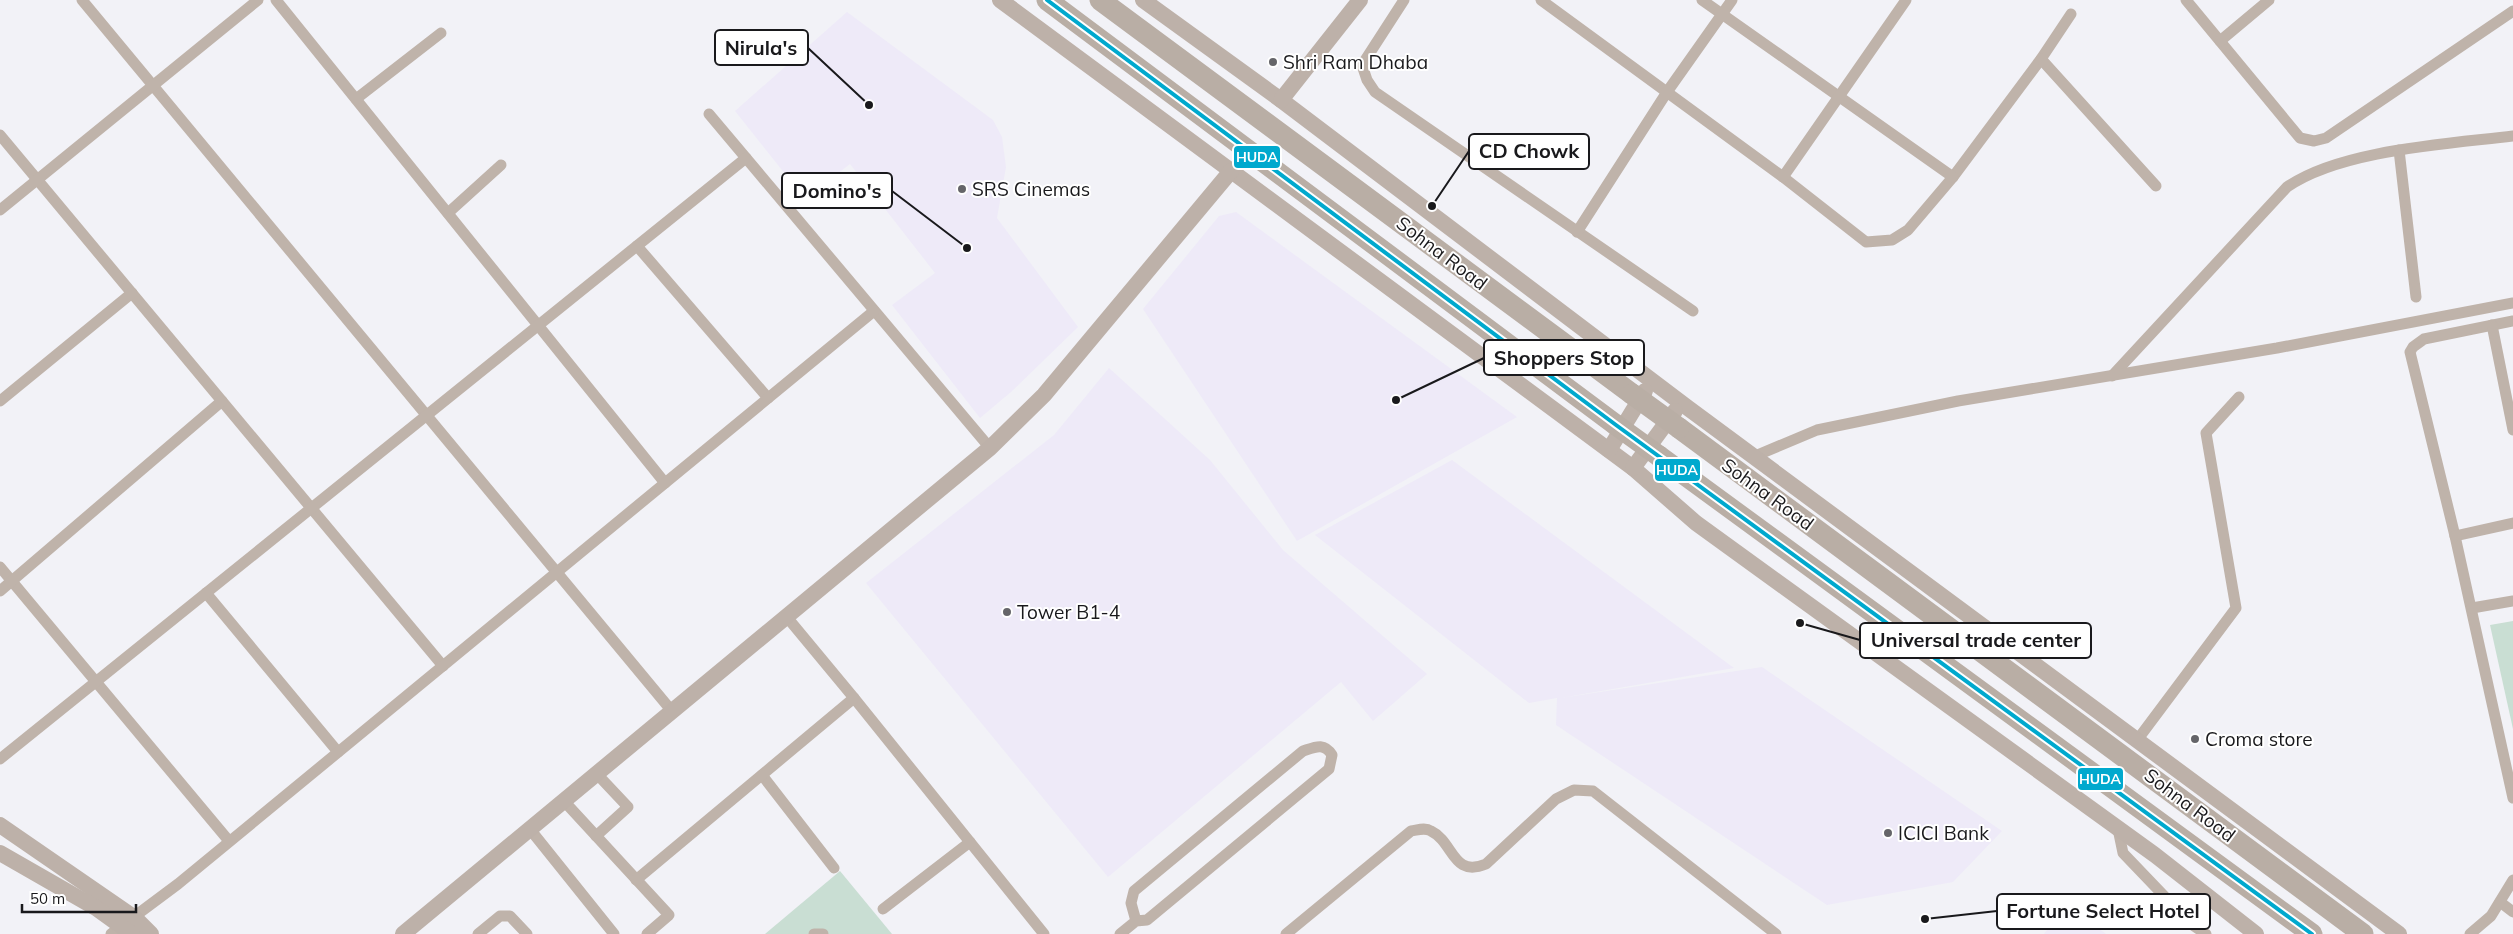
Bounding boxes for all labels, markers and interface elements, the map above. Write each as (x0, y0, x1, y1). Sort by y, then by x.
callout: Nirula's (715, 30, 808, 65)
text: Nirula's (725, 35, 797, 60)
place label: Shri Ram Dhaba (1283, 50, 1428, 74)
marker: Shri Ram Dhaba (1267, 56, 1279, 68)
callout: CD Chowk (1469, 134, 1589, 169)
text: CD Chowk (1479, 138, 1580, 163)
line badge: HUDA (1233, 145, 1281, 169)
text: HUDA (1236, 148, 1279, 166)
callout: Domino's (782, 173, 892, 208)
place label: SRS Cinemas (972, 177, 1090, 201)
text: Domino's (792, 178, 882, 203)
marker: SRS Cinemas (956, 183, 968, 195)
street label: Sohna Road (1392, 211, 1492, 295)
callout: Shoppers Stop (1484, 340, 1644, 375)
text: Shoppers Stop (1494, 345, 1634, 370)
street label: Sohna Road (1717, 453, 1819, 535)
line badge: HUDA (1654, 458, 1701, 482)
text: HUDA (1656, 461, 1699, 479)
place label: Tower B1-4 (1017, 600, 1120, 624)
marker: Tower B1-4 (1001, 606, 1013, 618)
callout: Universal trade center (1860, 623, 2091, 658)
text: Universal trade center (1871, 627, 2081, 652)
place label: Croma store (2205, 727, 2313, 751)
marker: Croma store (2189, 733, 2201, 745)
street label: Sohna Road (2140, 763, 2240, 847)
line badge: HUDA (2077, 767, 2124, 791)
text: HUDA (2079, 770, 2122, 788)
place label: ICICI Bank (1898, 821, 1989, 845)
marker: ICICI Bank (1882, 827, 1894, 839)
scale bar (22, 882, 136, 914)
text: 50 m (30, 889, 65, 908)
callout: Fortune Select Hotel (1997, 894, 2210, 929)
text: Fortune Select Hotel (2006, 898, 2200, 923)

